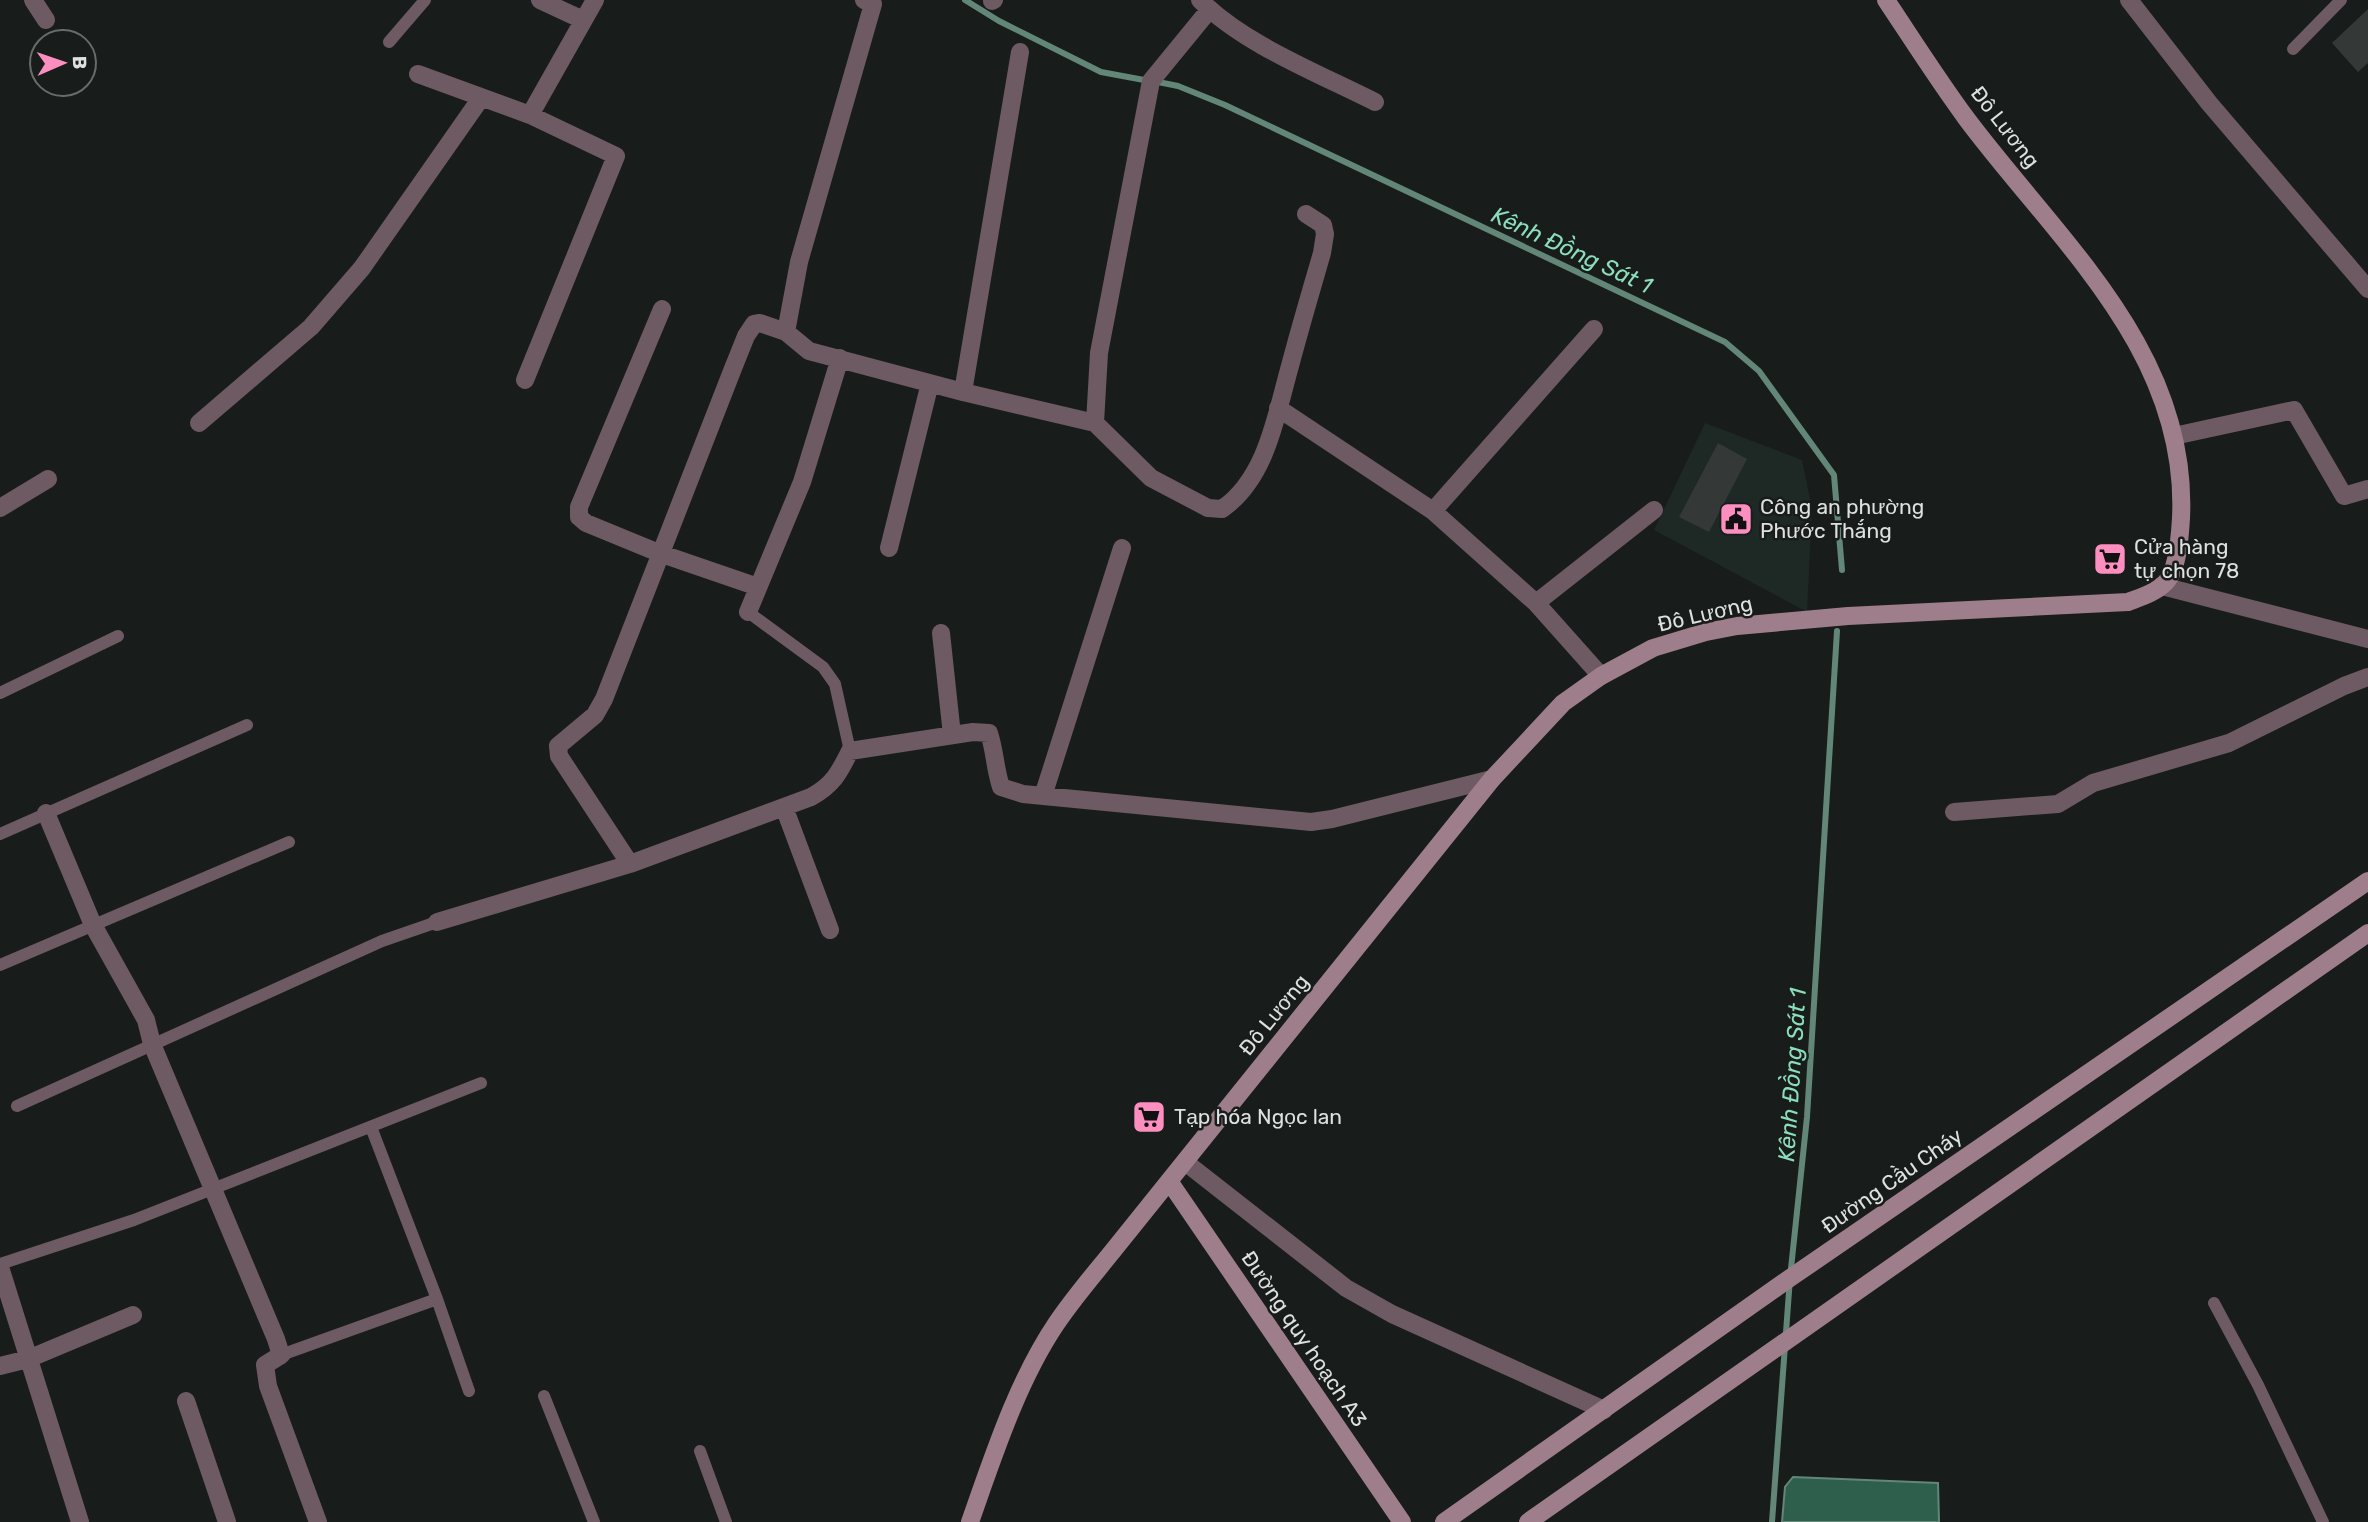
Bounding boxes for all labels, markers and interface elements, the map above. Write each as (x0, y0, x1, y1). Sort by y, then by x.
north arrow (28, 28, 98, 98)
text: B (68, 55, 91, 70)
street label: Đô Lương (1966, 81, 2045, 173)
water label: Kênh Đồng Sát 1 (1487, 201, 1657, 300)
place label: Công an phường Phước Thắng (1760, 494, 1924, 543)
public building icon: Công an phường Phước Thắng (1717, 500, 1755, 538)
place label: Cửa hàng tự chọn 78 (2134, 534, 2239, 583)
supermarket icon: Cửa hàng tự chọn 78 (2091, 540, 2129, 578)
street label: Đô Lương (1655, 590, 1755, 637)
street label: Đô Lương (1233, 969, 1314, 1060)
water label: Kênh Đồng Sát 1 (1772, 987, 1812, 1163)
supermarket icon: Tạp hóa Ngọc lan (1130, 1098, 1168, 1136)
place label: Tạp hóa Ngọc lan (1174, 1104, 1342, 1129)
street label: Đường Cầu Cháy (1817, 1123, 1967, 1238)
street label: Đường quy hoạch A3 (1236, 1246, 1372, 1431)

